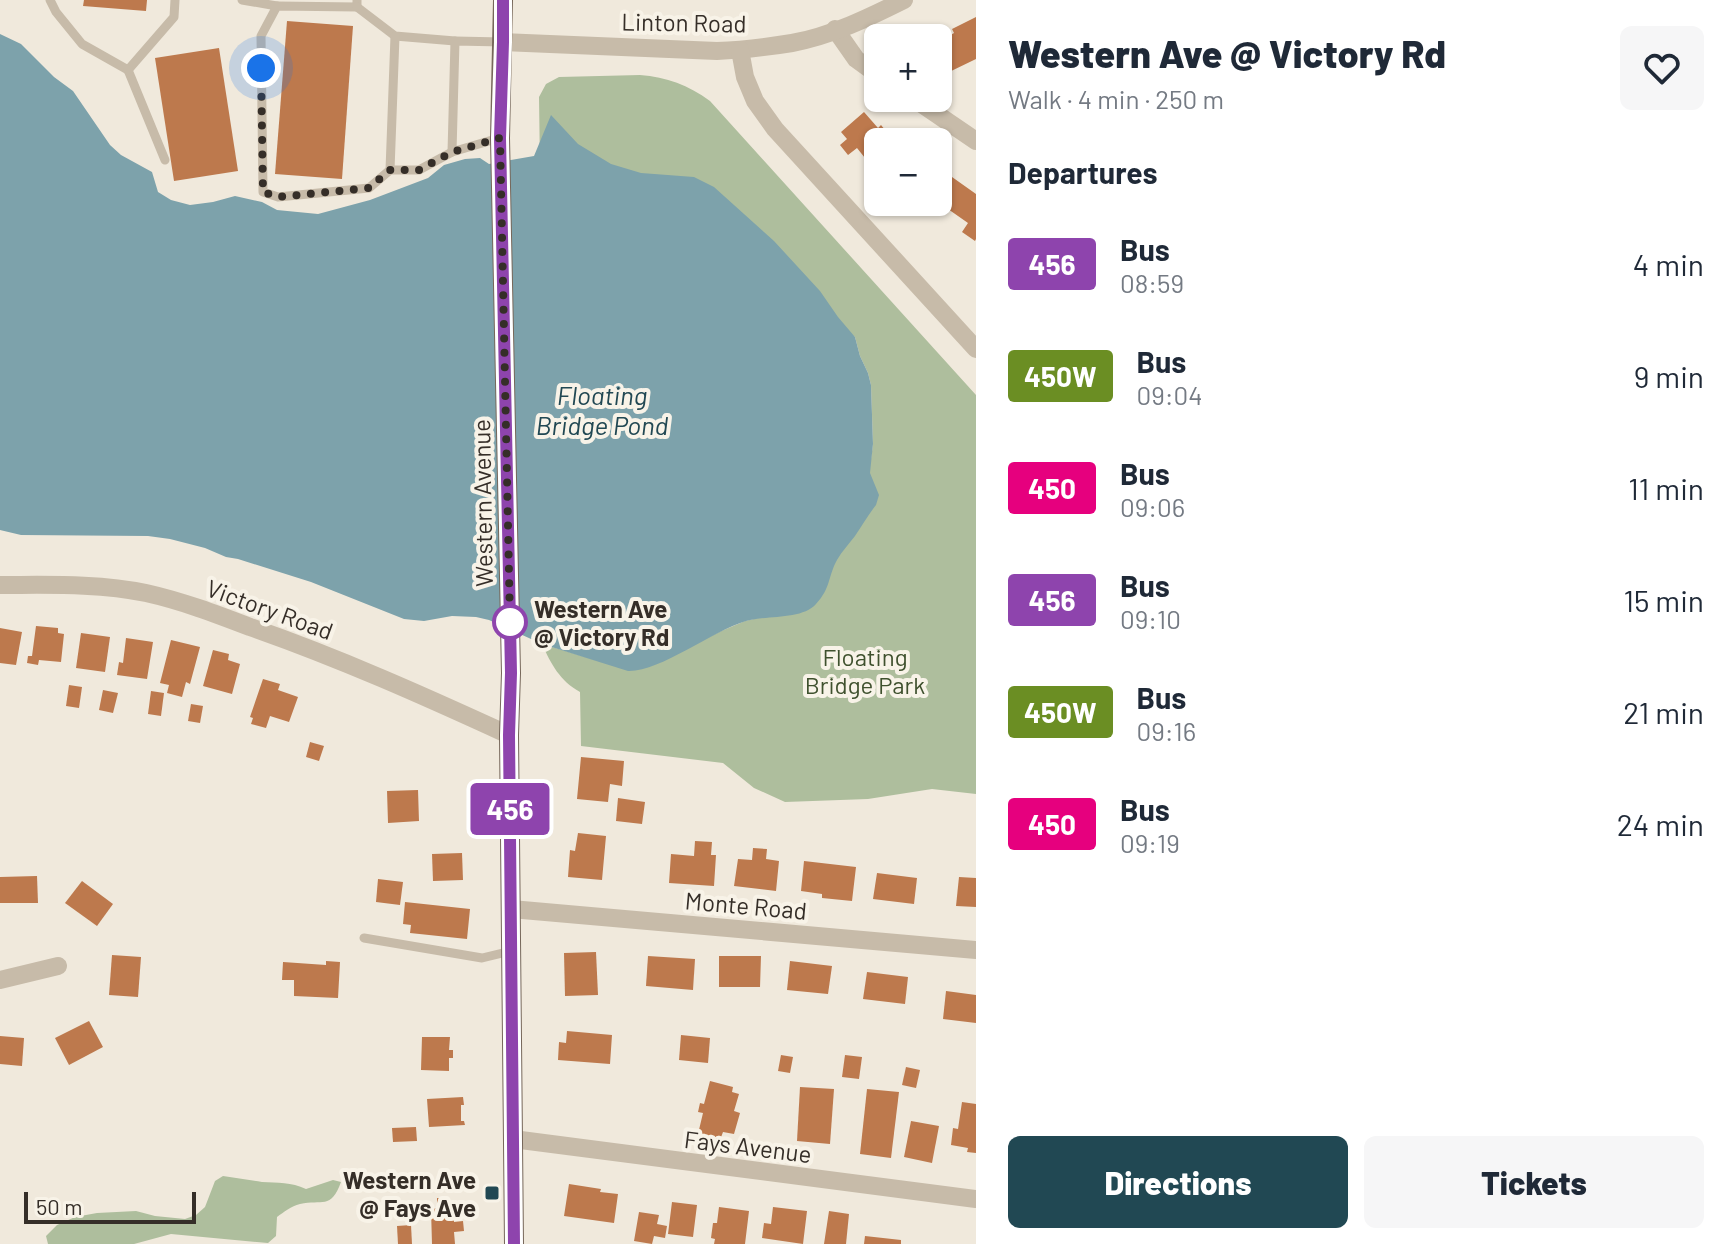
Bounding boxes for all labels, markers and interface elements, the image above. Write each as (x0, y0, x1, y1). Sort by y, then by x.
street label: Linton Road (621, 6, 747, 38)
map controls (864, 24, 952, 216)
button: + (864, 24, 952, 112)
button: heart (1620, 26, 1704, 110)
text: Western Ave @ Victory Rd (1008, 30, 1446, 76)
your location (241, 48, 281, 88)
text: Walk · 4 min · 250 m (1008, 83, 1224, 114)
button: − (864, 128, 952, 216)
text: Departures (1008, 154, 1158, 190)
text: Bus (1120, 231, 1170, 267)
text: 4 min (1633, 246, 1704, 282)
text: 456 (1028, 247, 1076, 281)
text: 08:59 (1120, 267, 1184, 298)
text: Bus (1137, 343, 1186, 379)
text: 9 min (1634, 358, 1704, 394)
text: 450W (1024, 359, 1097, 393)
water label: Floating Bridge Pond (536, 379, 669, 440)
text: 09:04 (1137, 379, 1203, 410)
street label: Western Avenue (466, 419, 498, 587)
text: Bus (1120, 455, 1170, 491)
text: 11 min (1628, 470, 1704, 506)
text: 450 (1028, 471, 1076, 505)
text: 09:06 (1120, 491, 1185, 522)
text: Bus (1120, 567, 1170, 603)
street label: Victory Road (203, 573, 337, 645)
text: 15 min (1623, 582, 1704, 618)
text: 456 (1028, 583, 1076, 617)
place label: Western Ave @ Victory Rd (534, 594, 669, 651)
text: 09:10 (1120, 603, 1181, 634)
marker: Western Ave @ Victory Rd (493, 605, 527, 639)
park label: Floating Bridge Park (805, 642, 925, 699)
text: Bus (1137, 679, 1186, 715)
text: 21 min (1623, 694, 1704, 730)
text: 450W (1024, 695, 1097, 729)
text: 09:16 (1137, 715, 1196, 746)
line badge: 456 (464, 783, 556, 835)
text: Bus (1120, 791, 1170, 827)
text: 456 (486, 792, 534, 826)
text: 24 min (1617, 806, 1704, 842)
text: 450 (1028, 807, 1076, 841)
text: 09:19 (1120, 827, 1180, 858)
street label: Monte Road (684, 885, 808, 925)
street label: Fays Avenue (683, 1124, 813, 1168)
button: Directions (1008, 1136, 1348, 1228)
button: Tickets (1364, 1136, 1704, 1228)
place label: Western Ave @ Fays Ave (343, 1165, 476, 1222)
marker: Western Ave @ Fays Ave (483, 1184, 501, 1202)
scale bar (24, 1188, 196, 1224)
text: 50 m (36, 1193, 82, 1219)

